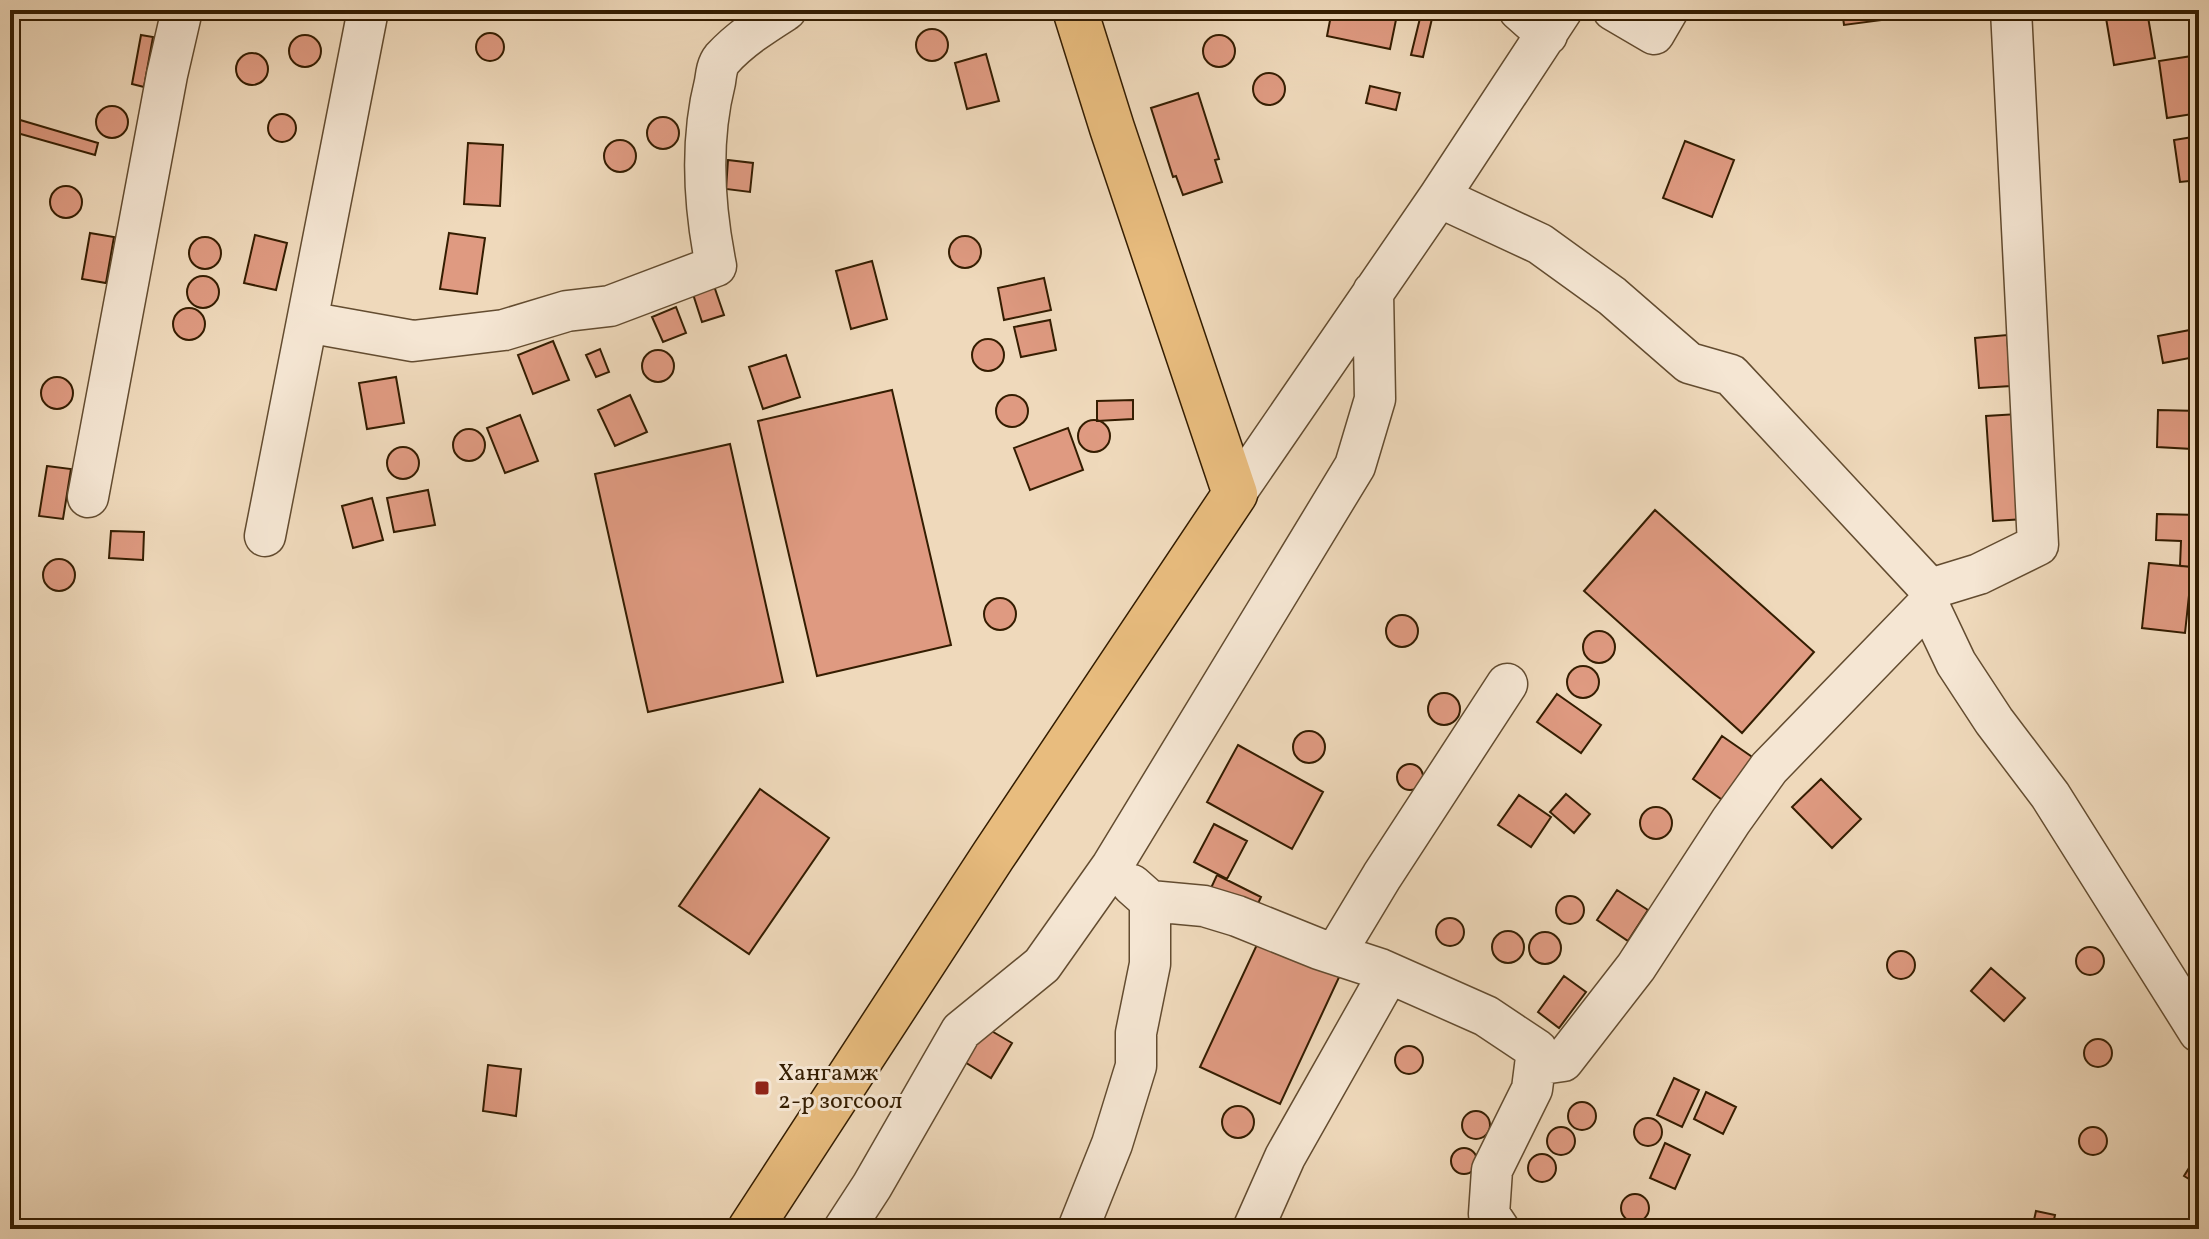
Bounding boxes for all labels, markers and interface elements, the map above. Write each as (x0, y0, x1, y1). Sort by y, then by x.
place label: Хангамж 2-р зогсоол (778, 1057, 902, 1119)
marker: Хангамж 2-р зогсоол (753, 1079, 771, 1097)

